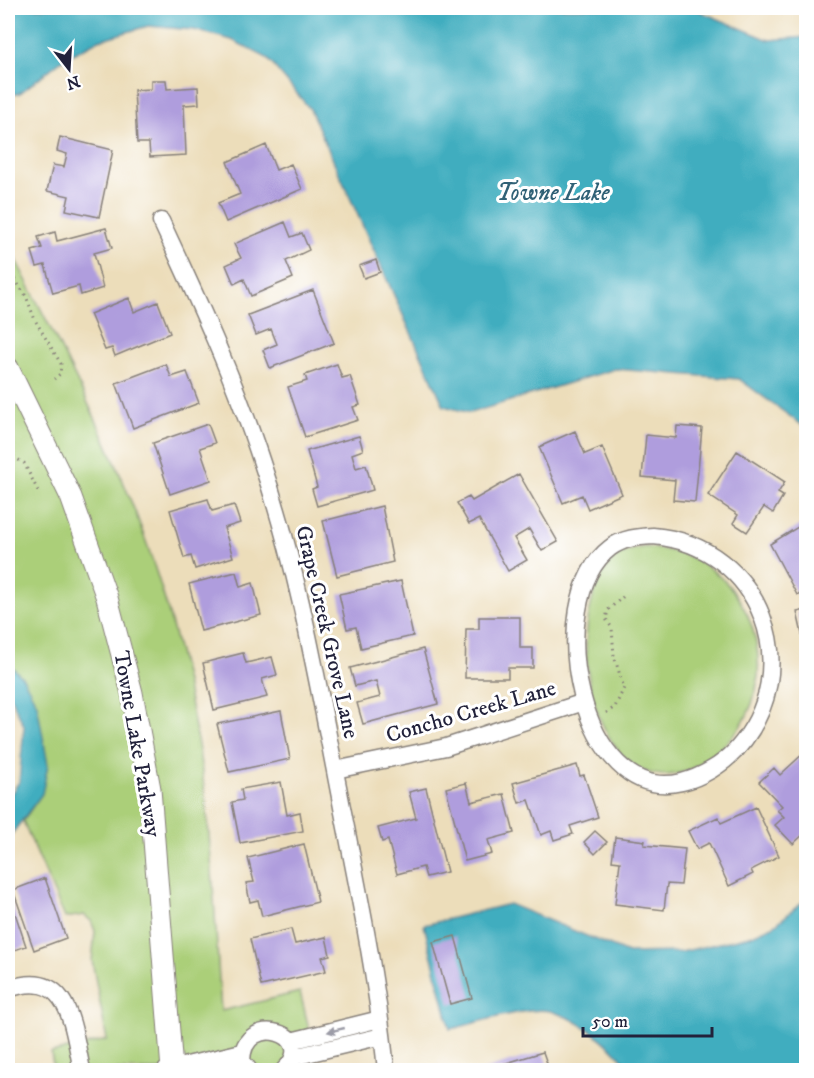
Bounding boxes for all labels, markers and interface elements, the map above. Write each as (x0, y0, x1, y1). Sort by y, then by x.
north arrow (39, 39, 99, 99)
text: N (64, 71, 82, 94)
water label: Towne Lake (496, 178, 610, 208)
street label: Grape Creek Grove Lane (289, 523, 365, 741)
street label: Towne Lake Parkway (107, 649, 167, 840)
street label: Concho Creek Lane (383, 675, 559, 749)
scale bar (583, 1000, 712, 1038)
text: 50 m (592, 1011, 628, 1033)
one-way arrow (327, 1025, 345, 1035)

